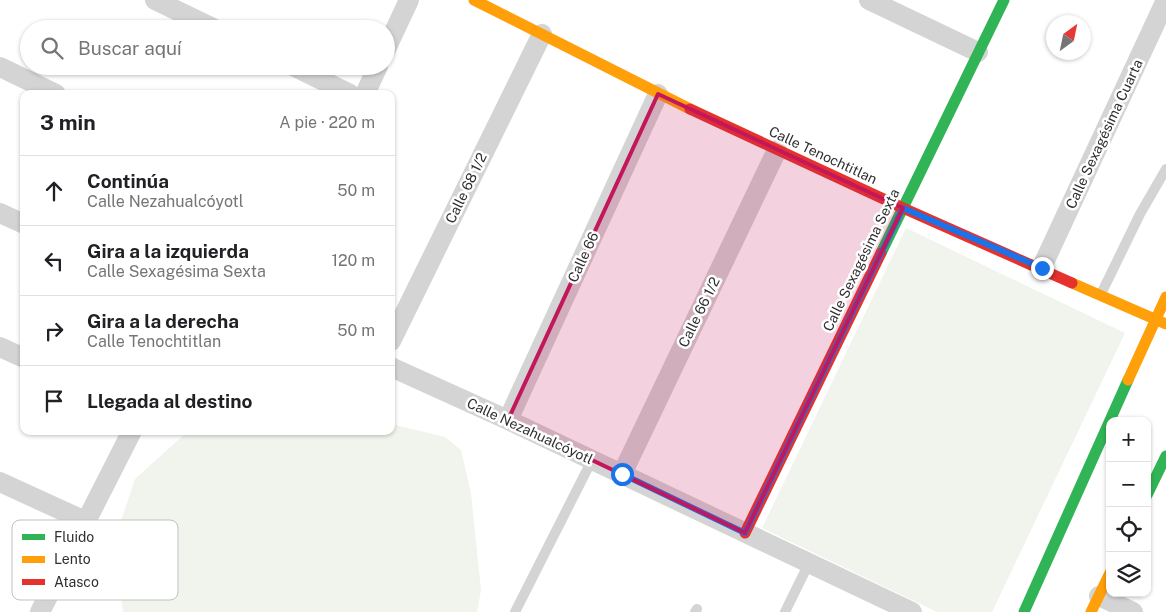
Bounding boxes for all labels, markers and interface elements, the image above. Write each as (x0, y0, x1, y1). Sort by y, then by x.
north arrow (1046, 15, 1091, 60)
search box (20, 20, 395, 75)
icon: search (38, 34, 66, 62)
text: Buscar aquí (78, 37, 182, 59)
street label: Calle Sexagésima Cuarta (1062, 57, 1146, 211)
text: 3 min (40, 110, 96, 135)
text: A pie · 220 m (279, 113, 375, 132)
street label: Calle Tenochtitlan (766, 123, 880, 187)
street label: Calle 68 1/2 (442, 150, 490, 226)
text: Continúa (87, 170, 169, 192)
icon: ahead (40, 177, 68, 205)
text: 50 m (337, 181, 375, 200)
street label: Calle Sexagésima Sexta (820, 186, 902, 334)
text: Calle Nezahualcóyotl (87, 192, 244, 211)
street label: Calle 66 (564, 229, 602, 285)
text: Gira a la izquierda (87, 240, 249, 262)
icon: left (40, 247, 68, 275)
text: 120 m (331, 251, 375, 270)
route end (1031, 257, 1054, 280)
text: Calle Sexagésima Sexta (87, 262, 266, 281)
street label: Calle 66 1/2 (675, 274, 723, 350)
text: Gira a la derecha (87, 310, 239, 332)
icon: right (40, 317, 68, 345)
text: 50 m (337, 321, 375, 340)
text: Calle Tenochtitlan (87, 332, 221, 351)
icon: arrive (40, 387, 68, 415)
text: Llegada al destino (87, 390, 252, 412)
street label: Calle Nezahualcóyotl (465, 395, 595, 467)
map controls (1106, 417, 1151, 597)
button: + (1106, 417, 1151, 462)
button: − (1106, 462, 1151, 507)
route start (611, 463, 634, 486)
button: locate (1106, 507, 1151, 552)
legend (12, 520, 178, 600)
text: Fluido (54, 529, 94, 545)
text: Lento (54, 551, 91, 567)
button: layers (1106, 552, 1151, 597)
text: Atasco (54, 574, 99, 590)

